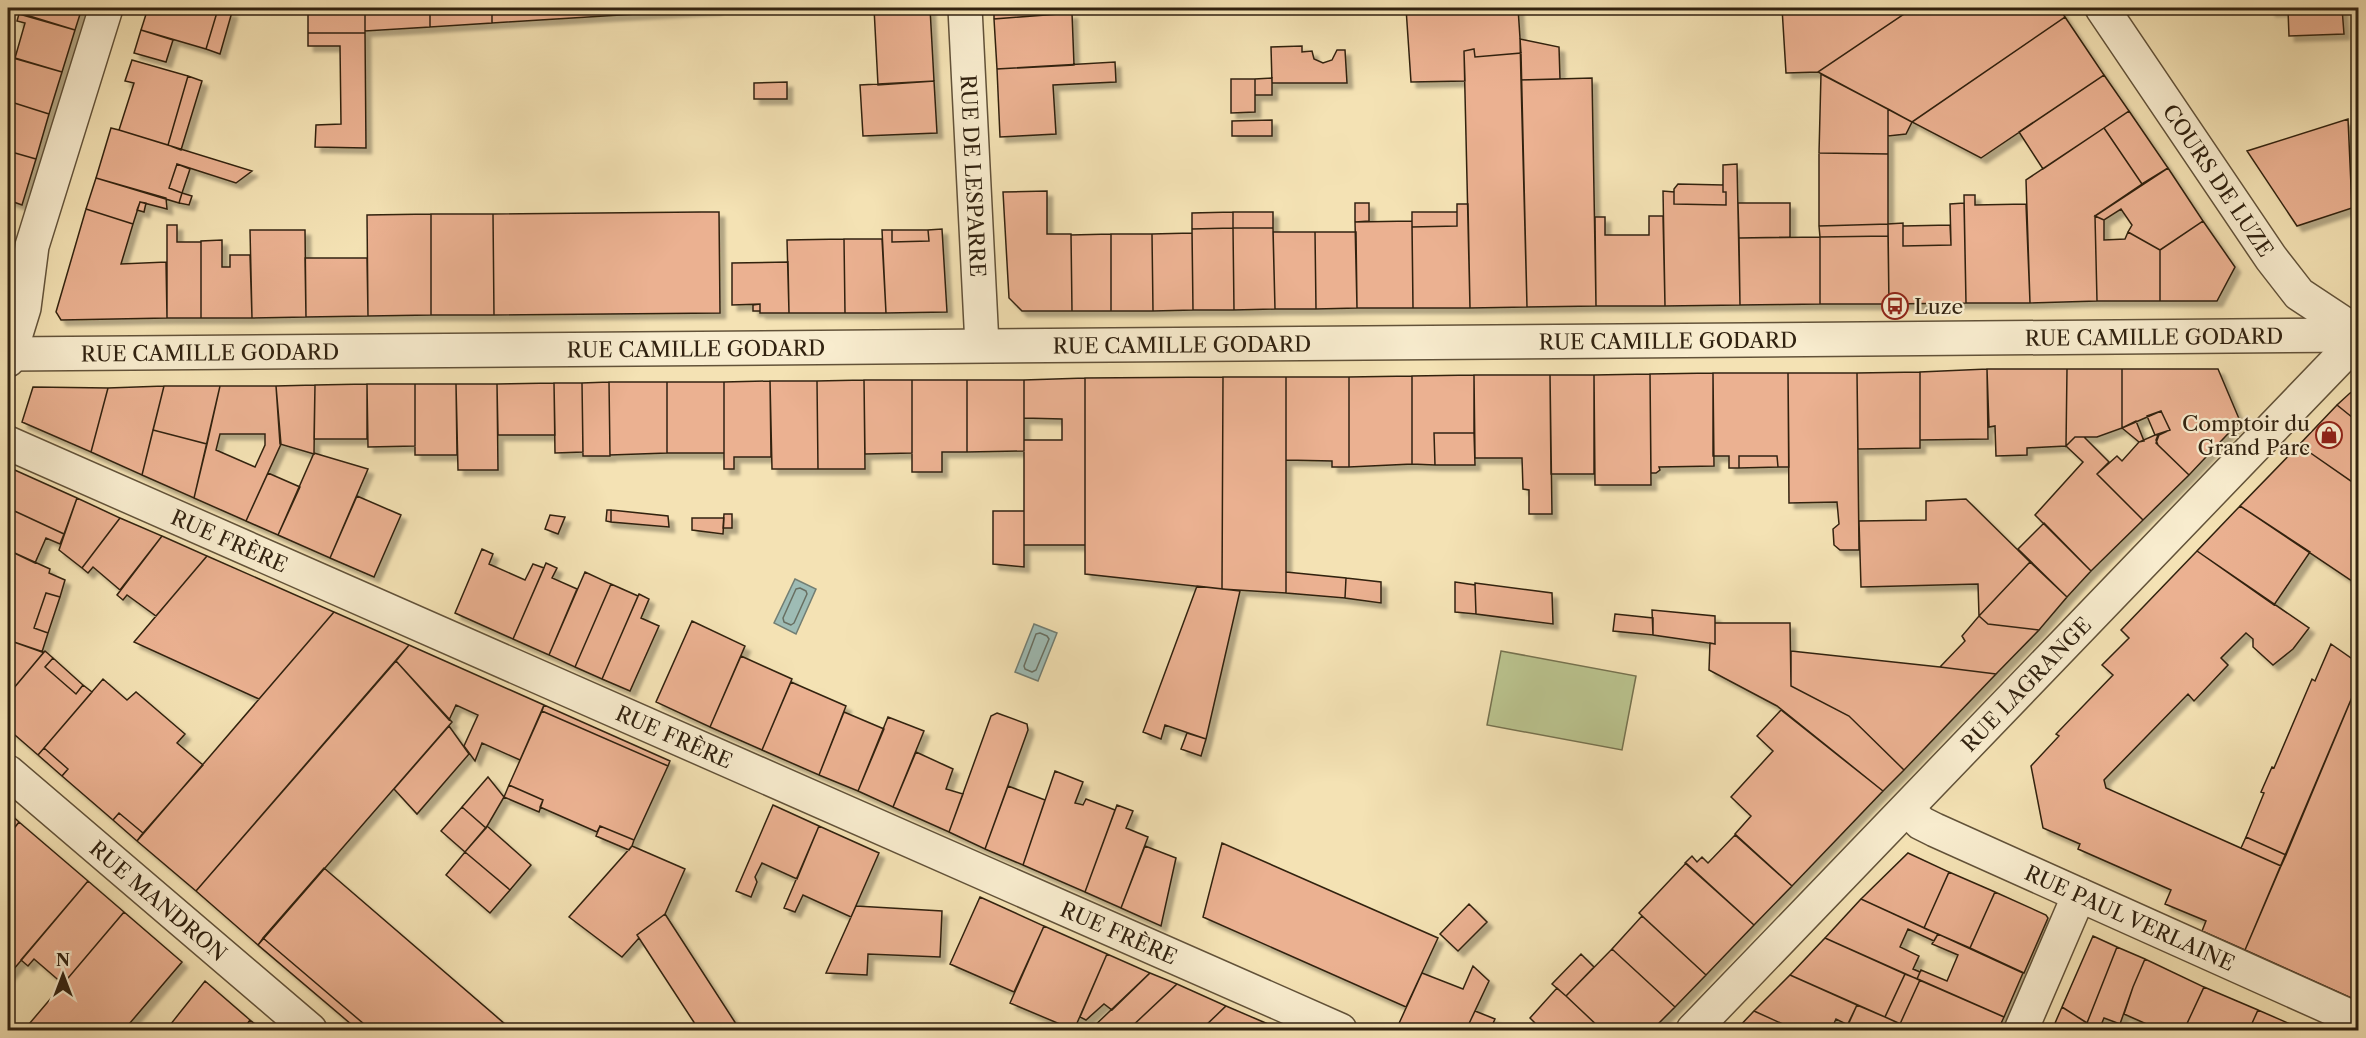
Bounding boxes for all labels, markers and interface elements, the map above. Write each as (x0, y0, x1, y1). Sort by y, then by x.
street label: RUE DE LESPARRE (956, 74, 991, 278)
street label: COURS DE LUZE (2158, 99, 2279, 261)
bus stop icon: Luze (1880, 291, 1910, 321)
place label: Luze (1914, 294, 1963, 319)
street label: RUE CAMILLE GODARD (2025, 323, 2283, 350)
street label: RUE CAMILLE GODARD (1539, 327, 1797, 354)
street label: RUE CAMILLE GODARD (1053, 331, 1311, 358)
street label: RUE CAMILLE GODARD (567, 335, 825, 362)
street label: RUE CAMILLE GODARD (81, 339, 339, 366)
place label: Comptoir du Grand Parc (2182, 411, 2310, 460)
shop icon: Comptoir du Grand Parc (2314, 420, 2344, 450)
street label: RUE FRÈRE (167, 504, 292, 577)
street label: RUE LAGRANGE (1956, 612, 2096, 756)
street label: RUE FRÈRE (612, 700, 736, 773)
street label: RUE MANDRON (85, 835, 232, 966)
street label: RUE PAUL VERLAINE (2021, 860, 2239, 975)
street label: RUE FRÈRE (1057, 896, 1181, 969)
north arrow (33, 945, 93, 1005)
text: N (56, 950, 70, 970)

